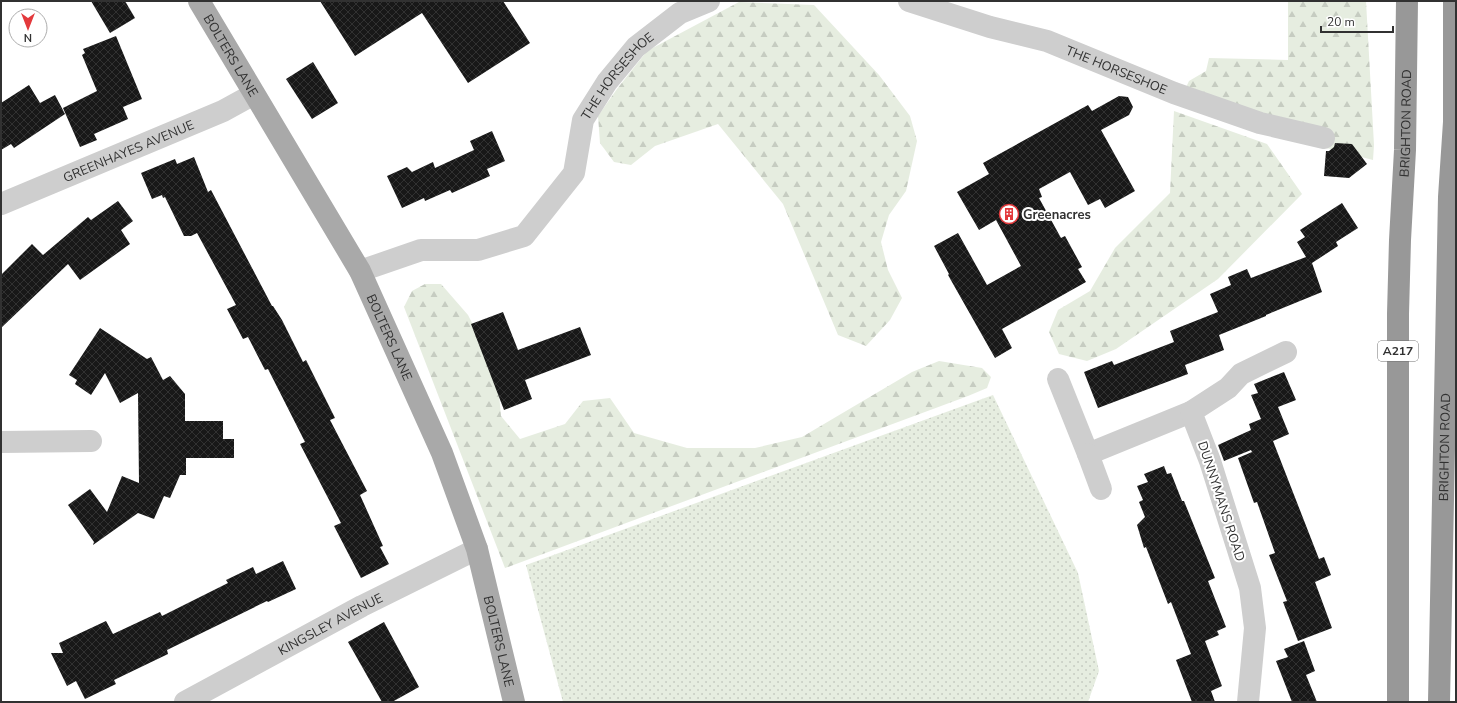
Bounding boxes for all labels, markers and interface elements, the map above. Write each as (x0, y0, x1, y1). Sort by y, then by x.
north arrow (8, 8, 48, 48)
scale bar (1321, 8, 1393, 34)
street label: BOLTERS LANE (199, 11, 262, 100)
text: 20 m (1327, 14, 1355, 30)
street label: THE HORSESHOE (577, 28, 658, 124)
text: N (24, 30, 32, 45)
street label: THE HORSESHOE (1063, 42, 1170, 99)
street label: BRIGHTON ROAD (1396, 69, 1416, 178)
street label: GREENHAYES AVENUE (60, 116, 197, 187)
building icon: Greenacres (998, 203, 1020, 225)
place label: Greenacres (1023, 206, 1091, 224)
street label: BOLTERS LANE (362, 291, 416, 384)
road number: A217 (1378, 341, 1418, 361)
street label: BRIGHTON ROAD (1435, 393, 1455, 501)
street label: DUNNYMANS ROAD (1193, 439, 1249, 564)
street label: KINGSLEY AVENUE (275, 589, 386, 660)
street label: BOLTERS LANE (479, 594, 518, 689)

